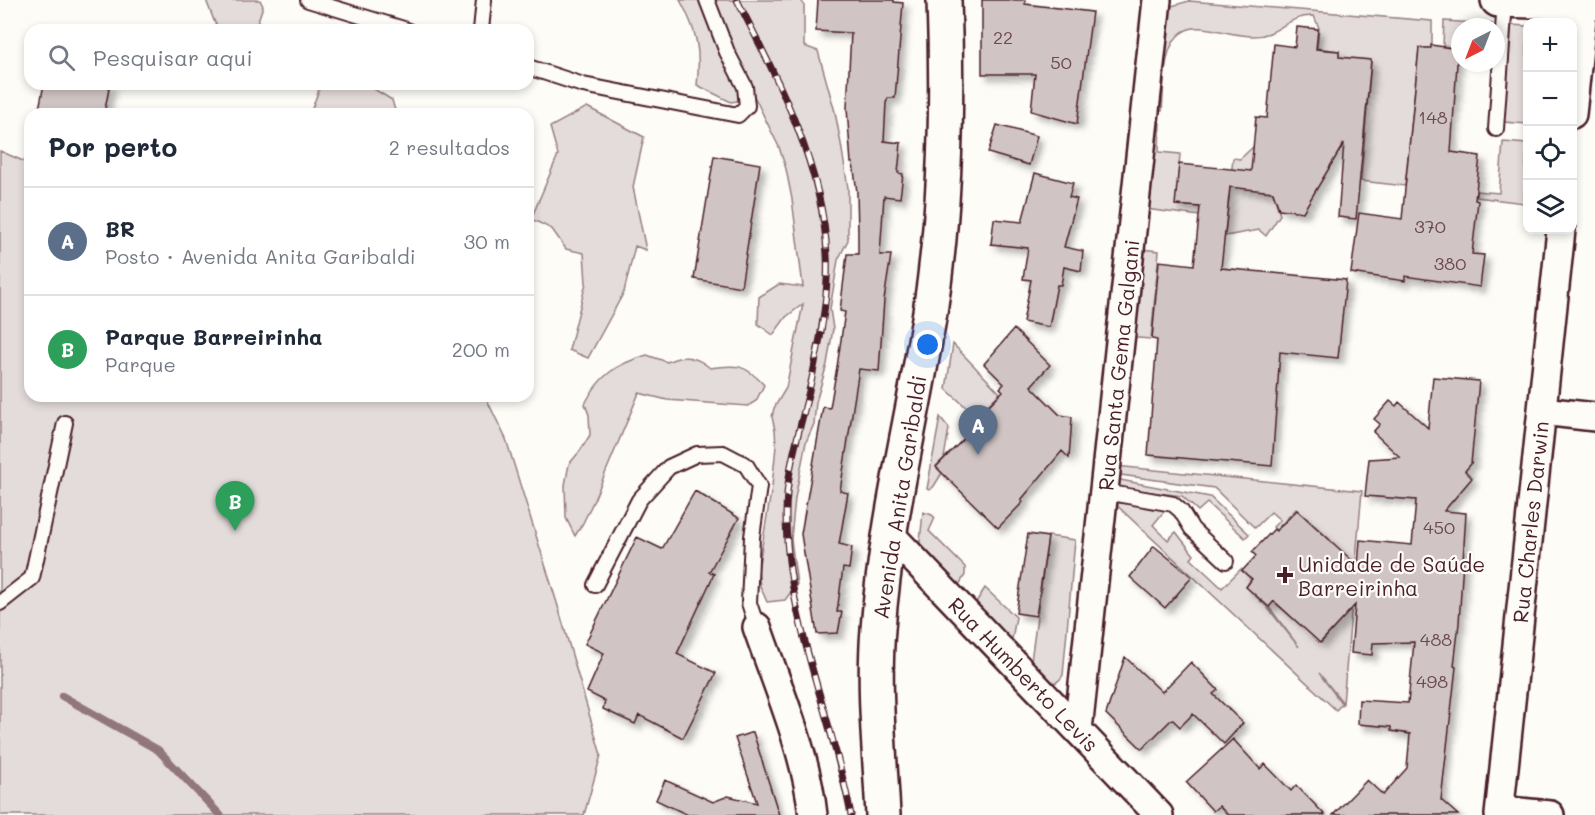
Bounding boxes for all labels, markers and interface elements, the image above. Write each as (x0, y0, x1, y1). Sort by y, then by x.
north arrow (1451, 18, 1505, 72)
map controls (1523, 18, 1577, 234)
button: + (1523, 18, 1577, 72)
search box (24, 24, 534, 90)
house number: 22 (993, 25, 1013, 49)
icon: search (45, 41, 78, 74)
text: Pesquisar aqui (93, 43, 253, 72)
house number: 50 (1050, 50, 1072, 74)
button: − (1523, 72, 1577, 126)
house number: 148 (1418, 105, 1448, 129)
button: locate (1523, 126, 1577, 180)
text: Por perto (48, 130, 177, 164)
text: 2 resultados (389, 134, 510, 160)
button: layers (1523, 180, 1577, 234)
text: BR (105, 214, 135, 243)
house number: 370 (1414, 214, 1446, 238)
text: A (61, 228, 74, 254)
text: 30 m (464, 228, 510, 254)
street label: Rua Santa Gema Galgani (1091, 238, 1145, 492)
text: Posto · Avenida Anita Garibaldi (105, 243, 416, 269)
house number: 380 (1434, 251, 1466, 275)
text: Parque Barreirinha (105, 322, 322, 351)
your location (913, 330, 942, 359)
text: B (61, 336, 74, 362)
text: 200 m (452, 336, 510, 362)
text: Parque (105, 351, 176, 377)
street label: Avenida Anita Garibaldi (866, 373, 932, 621)
pin: A (958, 406, 998, 455)
street label: Rua Charles Darwin (1506, 420, 1554, 624)
pin: B (216, 482, 254, 531)
house number: 450 (1423, 515, 1455, 539)
place label: Unidade de Saúde Barreirinha (1298, 550, 1485, 601)
marker: Unidade de Saúde Barreirinha (1276, 566, 1294, 584)
street label: Rua Humberto Levis (943, 591, 1105, 757)
house number: 488 (1420, 627, 1452, 651)
house number: 498 (1416, 669, 1448, 693)

